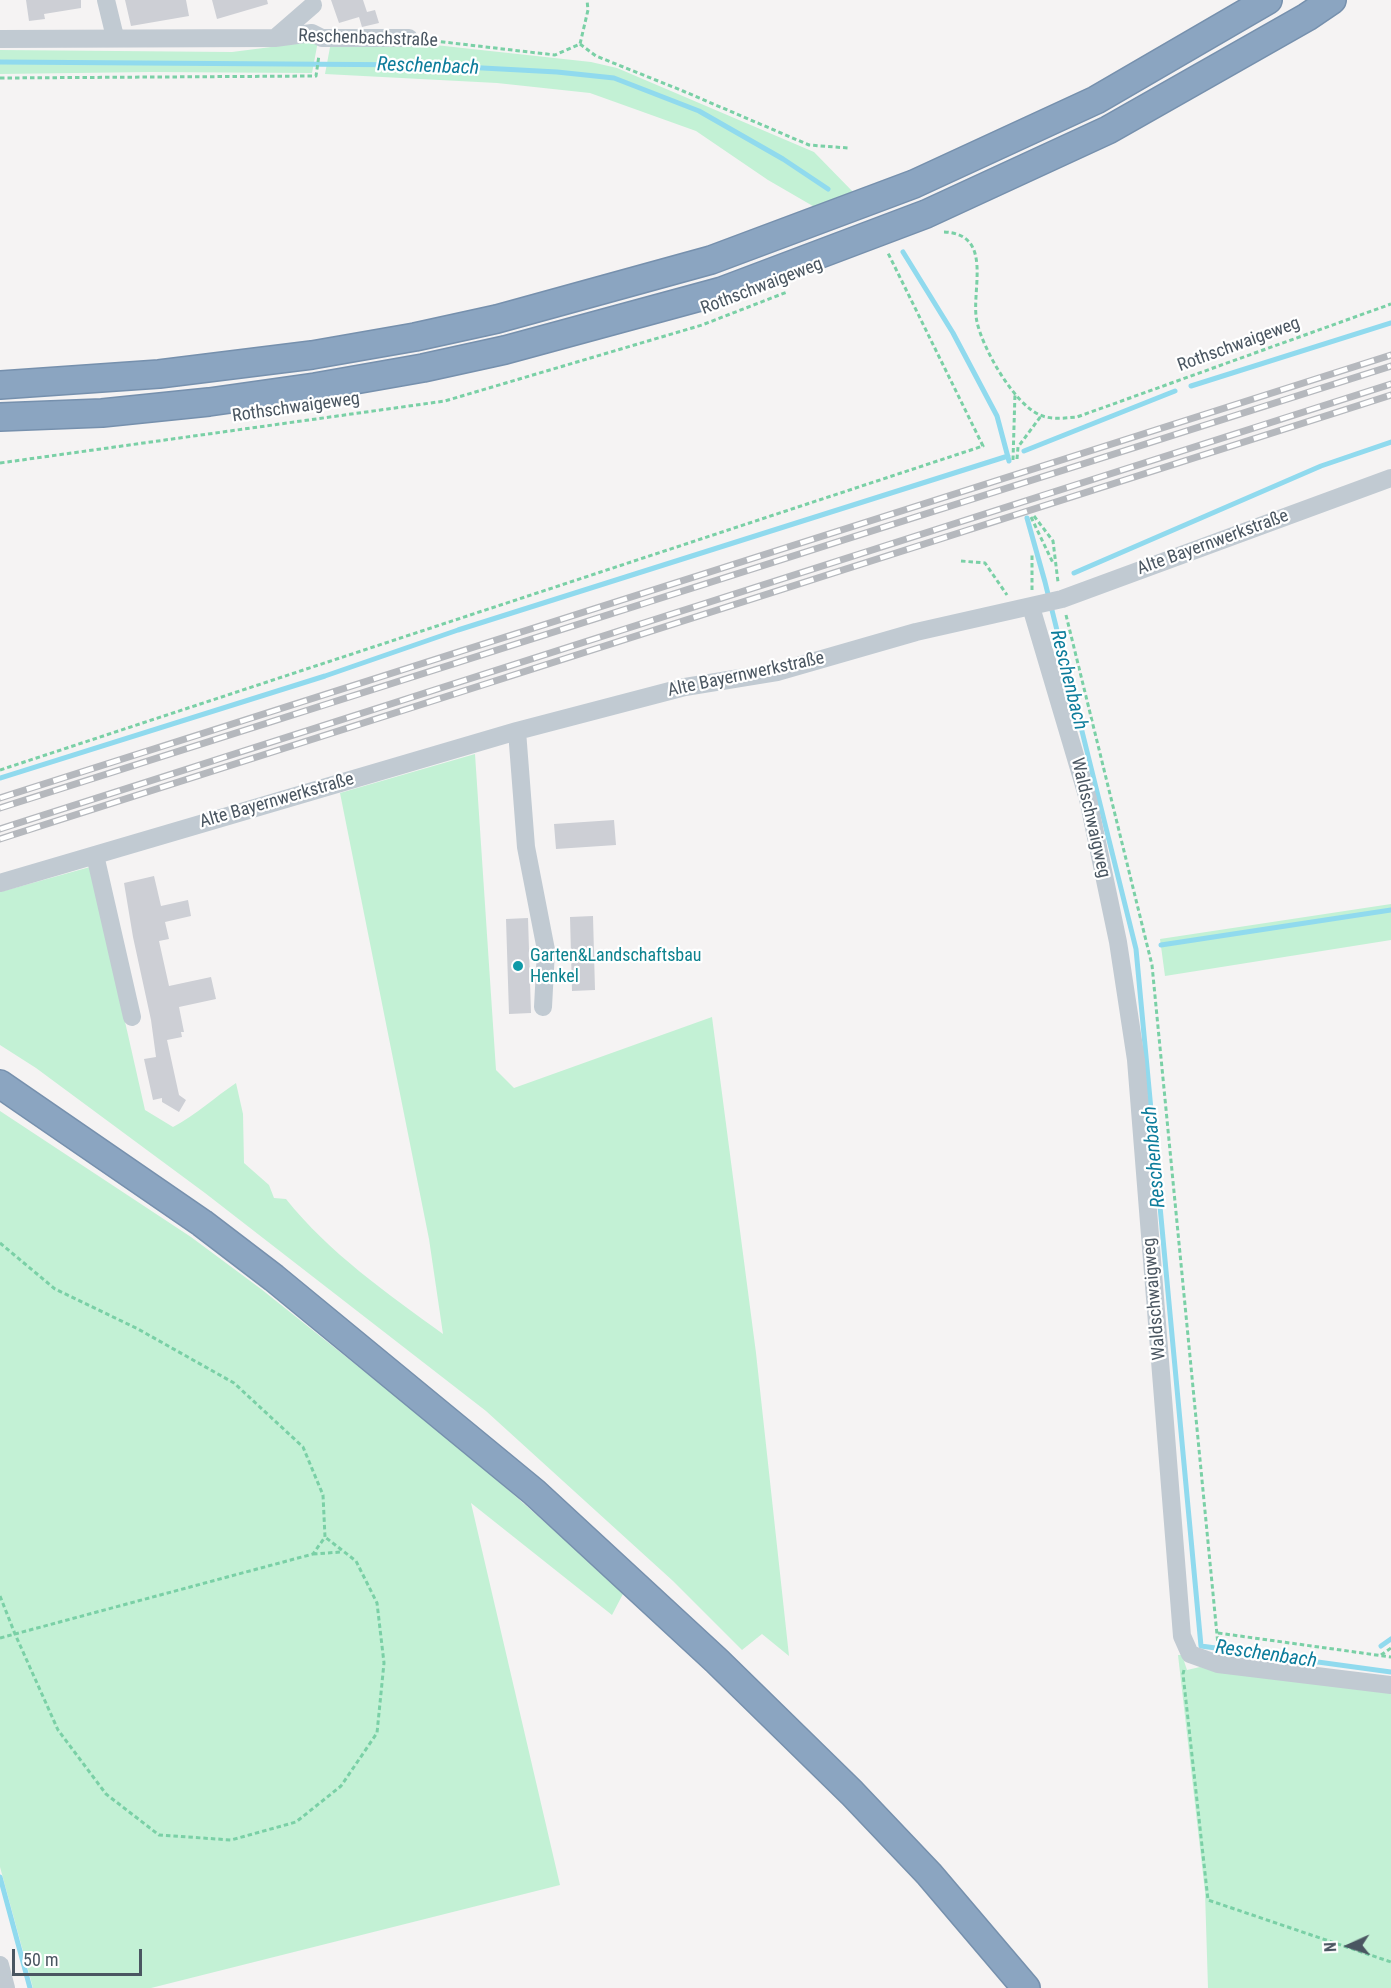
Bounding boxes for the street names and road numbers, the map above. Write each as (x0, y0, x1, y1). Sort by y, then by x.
street label: Reschenbachstraße (298, 26, 438, 52)
street label: Rothschwaigeweg (698, 254, 826, 320)
street label: Rothschwaigeweg (1175, 313, 1303, 377)
street label: Rothschwaigeweg (231, 388, 361, 428)
street label: Alte Bayernwerkstraße (1134, 506, 1292, 580)
street label: Alte Bayernwerkstraße (666, 648, 826, 702)
street label: Waldschwaigweg (1066, 756, 1114, 880)
street label: Alte Bayernwerkstraße (197, 769, 357, 833)
street label: Waldschwaigweg (1139, 1237, 1171, 1361)

